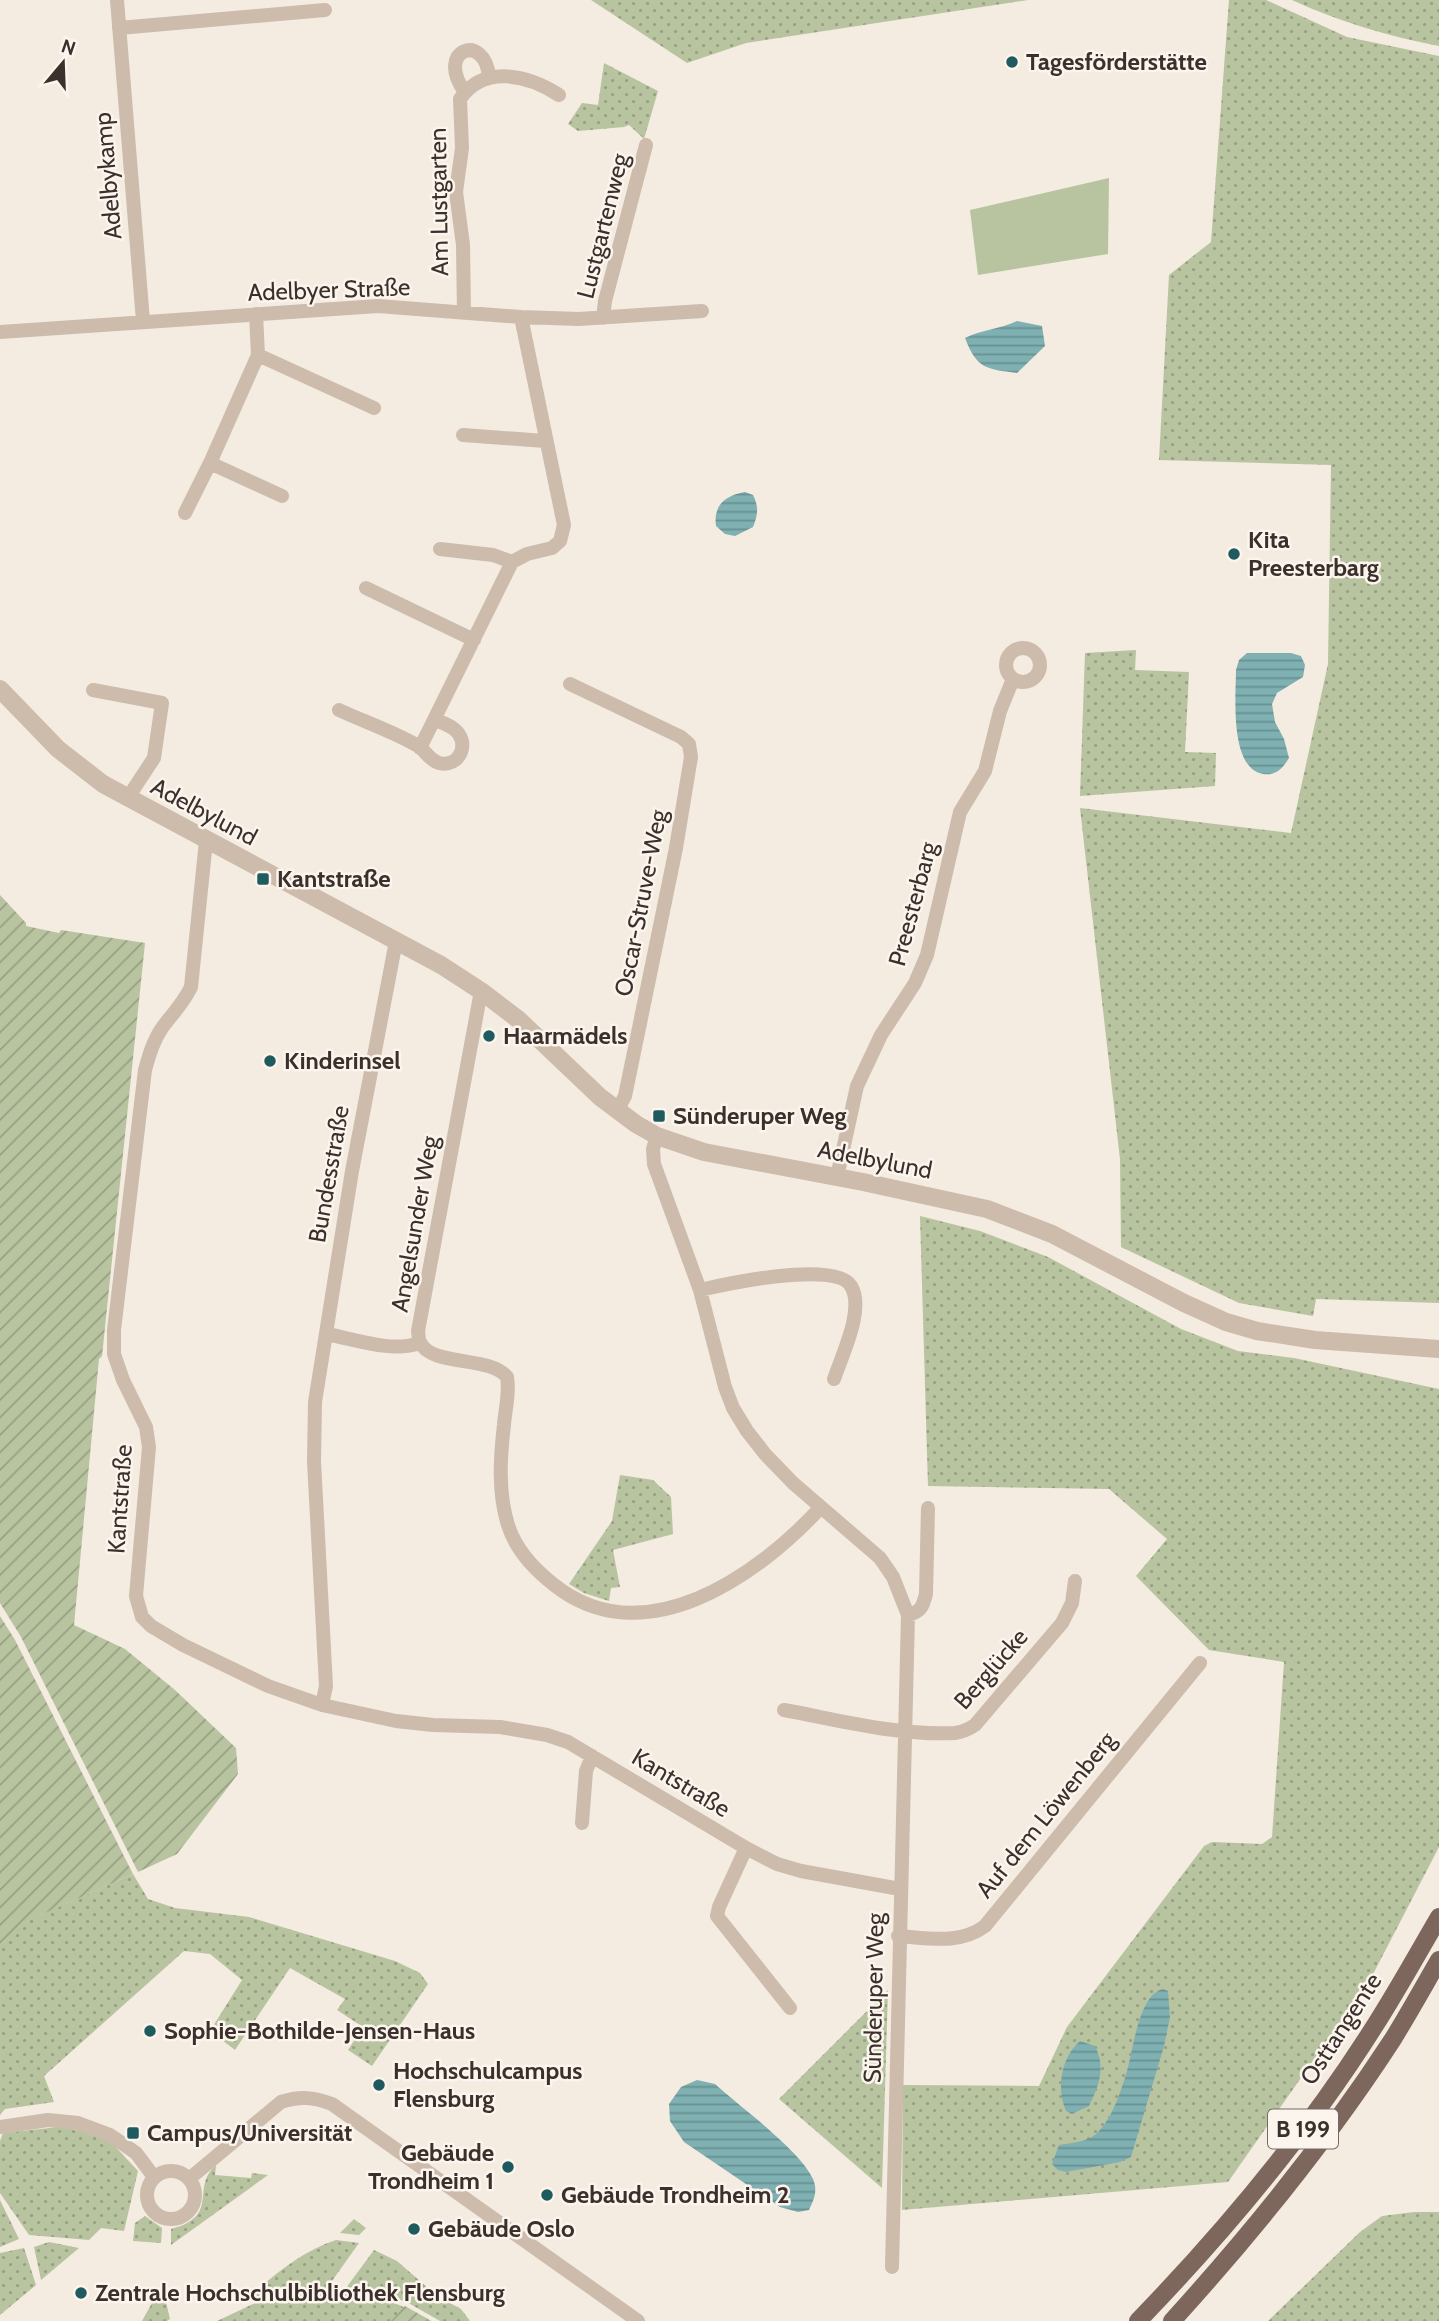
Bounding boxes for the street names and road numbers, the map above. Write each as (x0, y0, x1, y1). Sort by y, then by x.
street label: Adelbykamp (87, 111, 128, 241)
street label: Am Lustgarten (423, 128, 454, 276)
street label: Lustgartenweg (570, 149, 635, 301)
street label: Adelbyer Straße (247, 272, 411, 307)
street label: Adelbylund (146, 772, 262, 852)
street label: Oscar-Struve-Weg (608, 806, 673, 999)
street label: Preesterbarg (882, 838, 943, 969)
street label: Bundesstraße (302, 1103, 355, 1245)
street label: Angelsunder Weg (385, 1132, 444, 1314)
street label: Adelbylund (815, 1134, 935, 1185)
street label: Kantstraße (101, 1443, 138, 1555)
street label: Berglücke (948, 1622, 1034, 1715)
street label: Auf dem Löwenberg (970, 1725, 1122, 1904)
street label: Kantstraße (627, 1742, 736, 1823)
street label: Sünderuper Weg (858, 1912, 890, 2083)
street label: Osttangente (1294, 1968, 1387, 2090)
road number: B 199 (1268, 2110, 1338, 2148)

